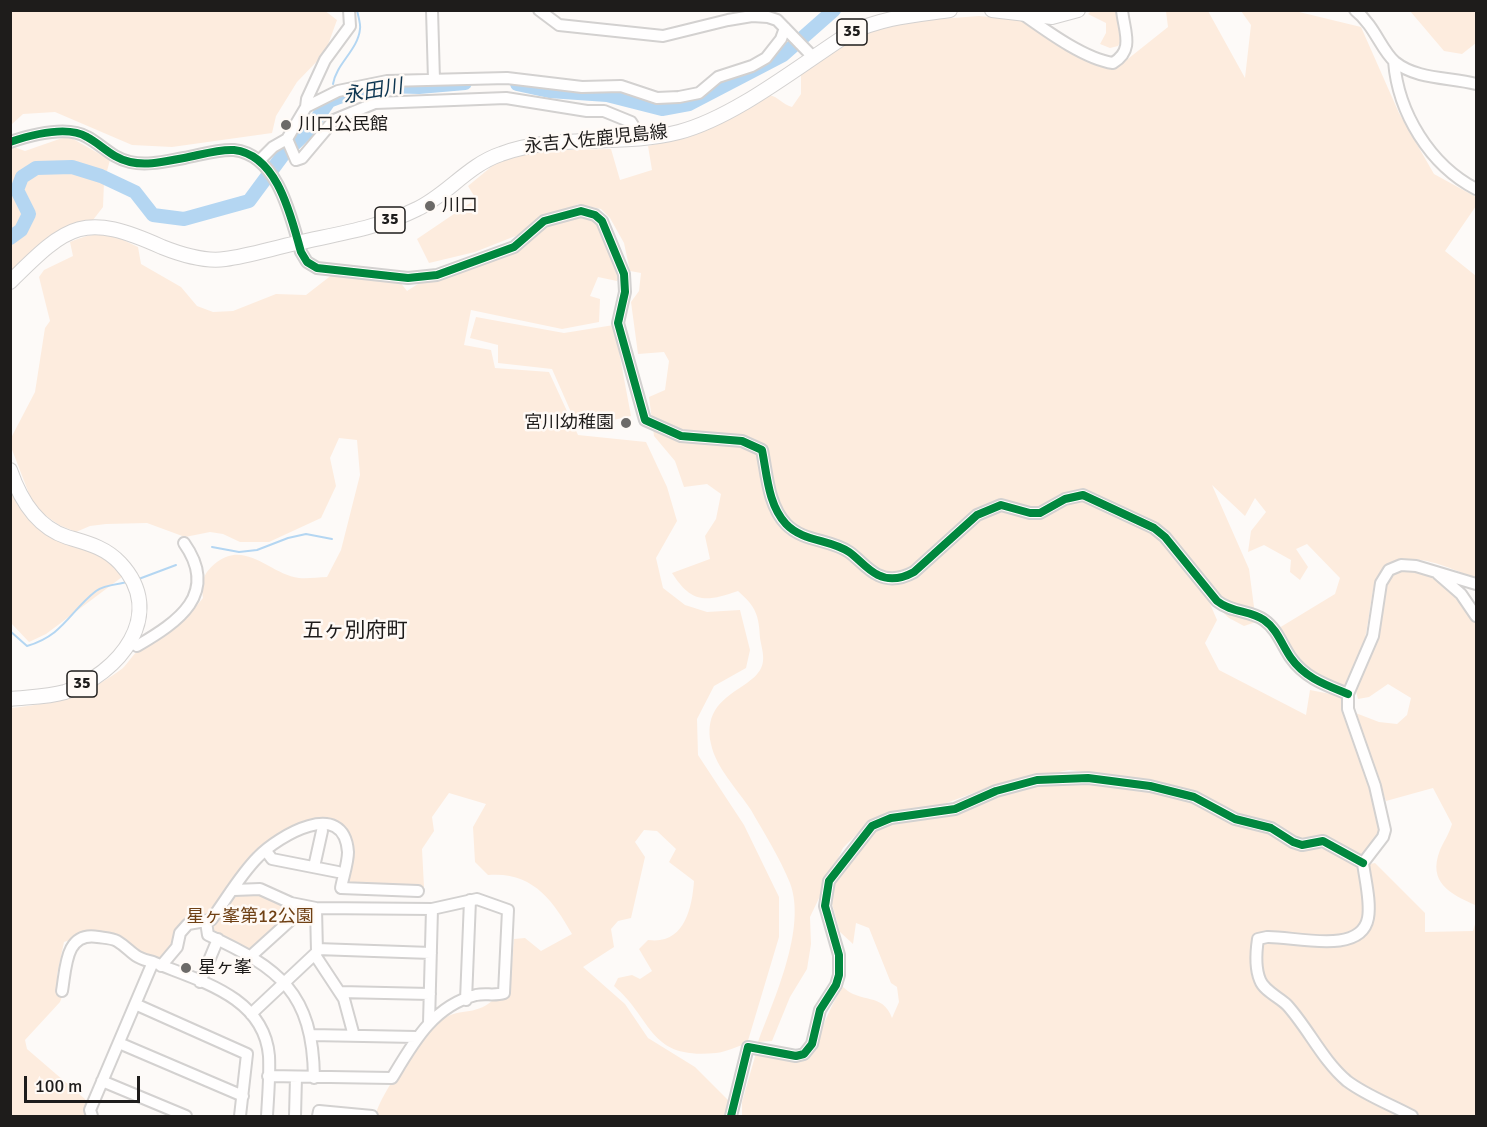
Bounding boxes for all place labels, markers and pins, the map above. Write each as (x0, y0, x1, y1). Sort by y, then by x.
place label: 川口公民館 (298, 114, 388, 136)
marker: 川口公民館 (279, 118, 293, 132)
place label: 川口 (442, 195, 478, 217)
marker: 川口 (423, 199, 437, 213)
place label: 宮川幼稚園 (524, 412, 614, 434)
marker: 宮川幼稚園 (619, 416, 633, 430)
place label: 星ヶ峯 (198, 957, 252, 979)
marker: 星ヶ峯 (179, 961, 193, 975)

